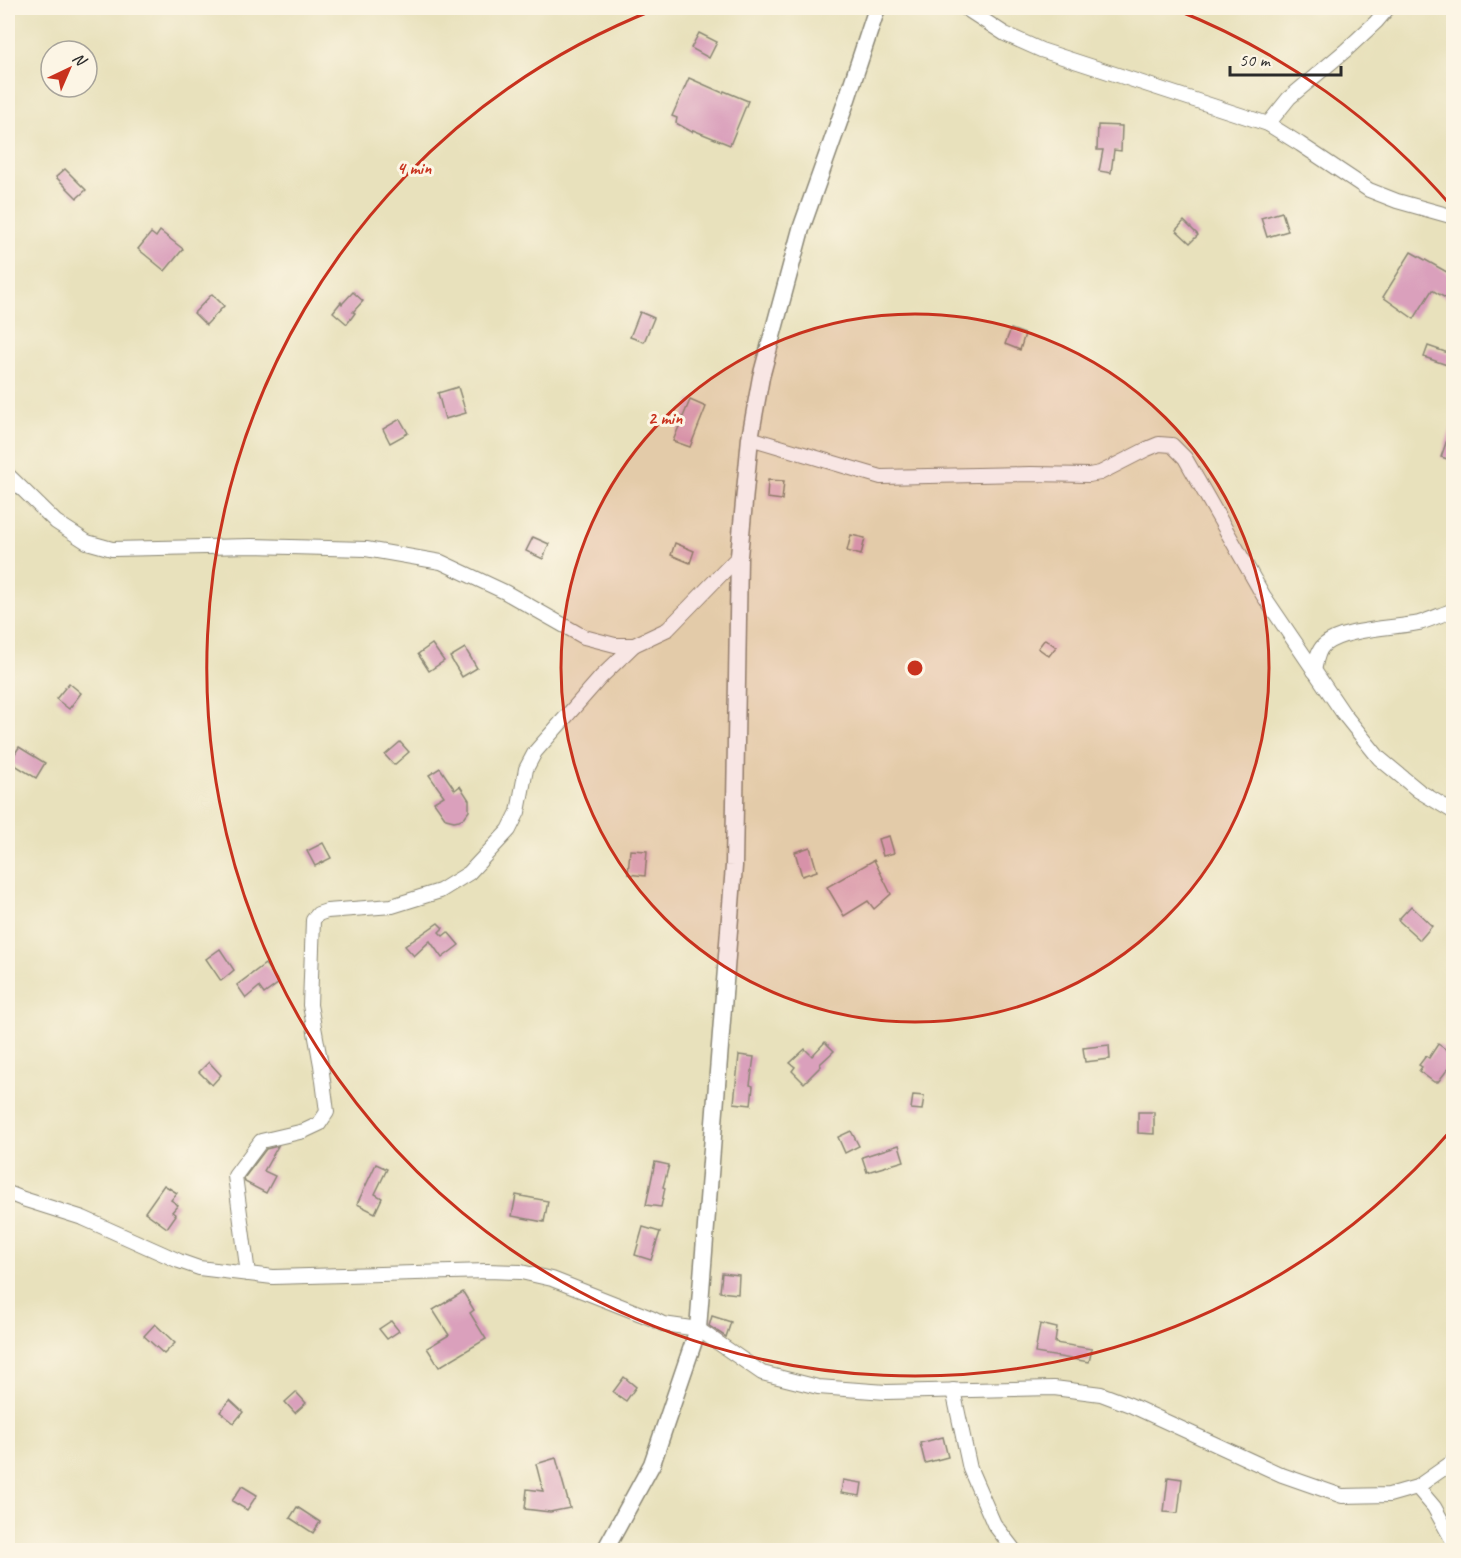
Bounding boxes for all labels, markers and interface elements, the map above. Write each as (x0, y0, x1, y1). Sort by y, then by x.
north arrow (39, 39, 99, 99)
scale bar (1230, 39, 1341, 77)
text: N (68, 48, 91, 72)
text: 50 m (1239, 49, 1272, 71)
text: 4 min (397, 157, 432, 179)
text: 2 min (648, 407, 683, 429)
centre of rings (905, 658, 925, 678)

